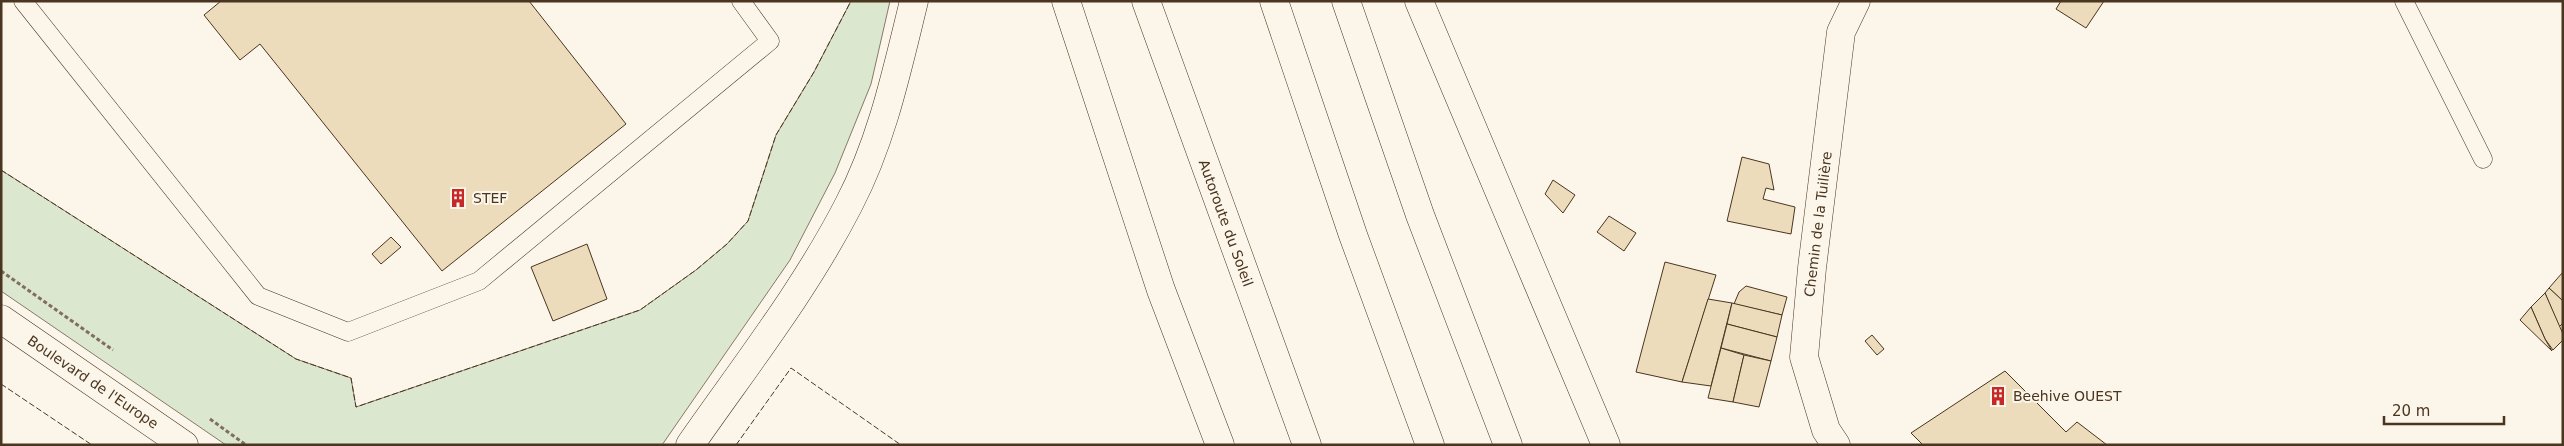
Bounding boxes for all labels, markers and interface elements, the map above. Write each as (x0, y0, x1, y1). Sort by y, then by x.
street label: Chemin de la Tuilière (1801, 150, 1835, 298)
street label: Autoroute du Soleil (1196, 157, 1256, 289)
building icon: STEF (447, 187, 469, 209)
place label: STEF (473, 190, 507, 206)
street label: Boulevard de l'Europe (25, 332, 161, 432)
building icon: Beehive OUEST (1987, 385, 2009, 407)
place label: Beehive OUEST (2013, 388, 2122, 404)
scale bar (2384, 394, 2504, 426)
text: 20 m (2392, 402, 2430, 420)

